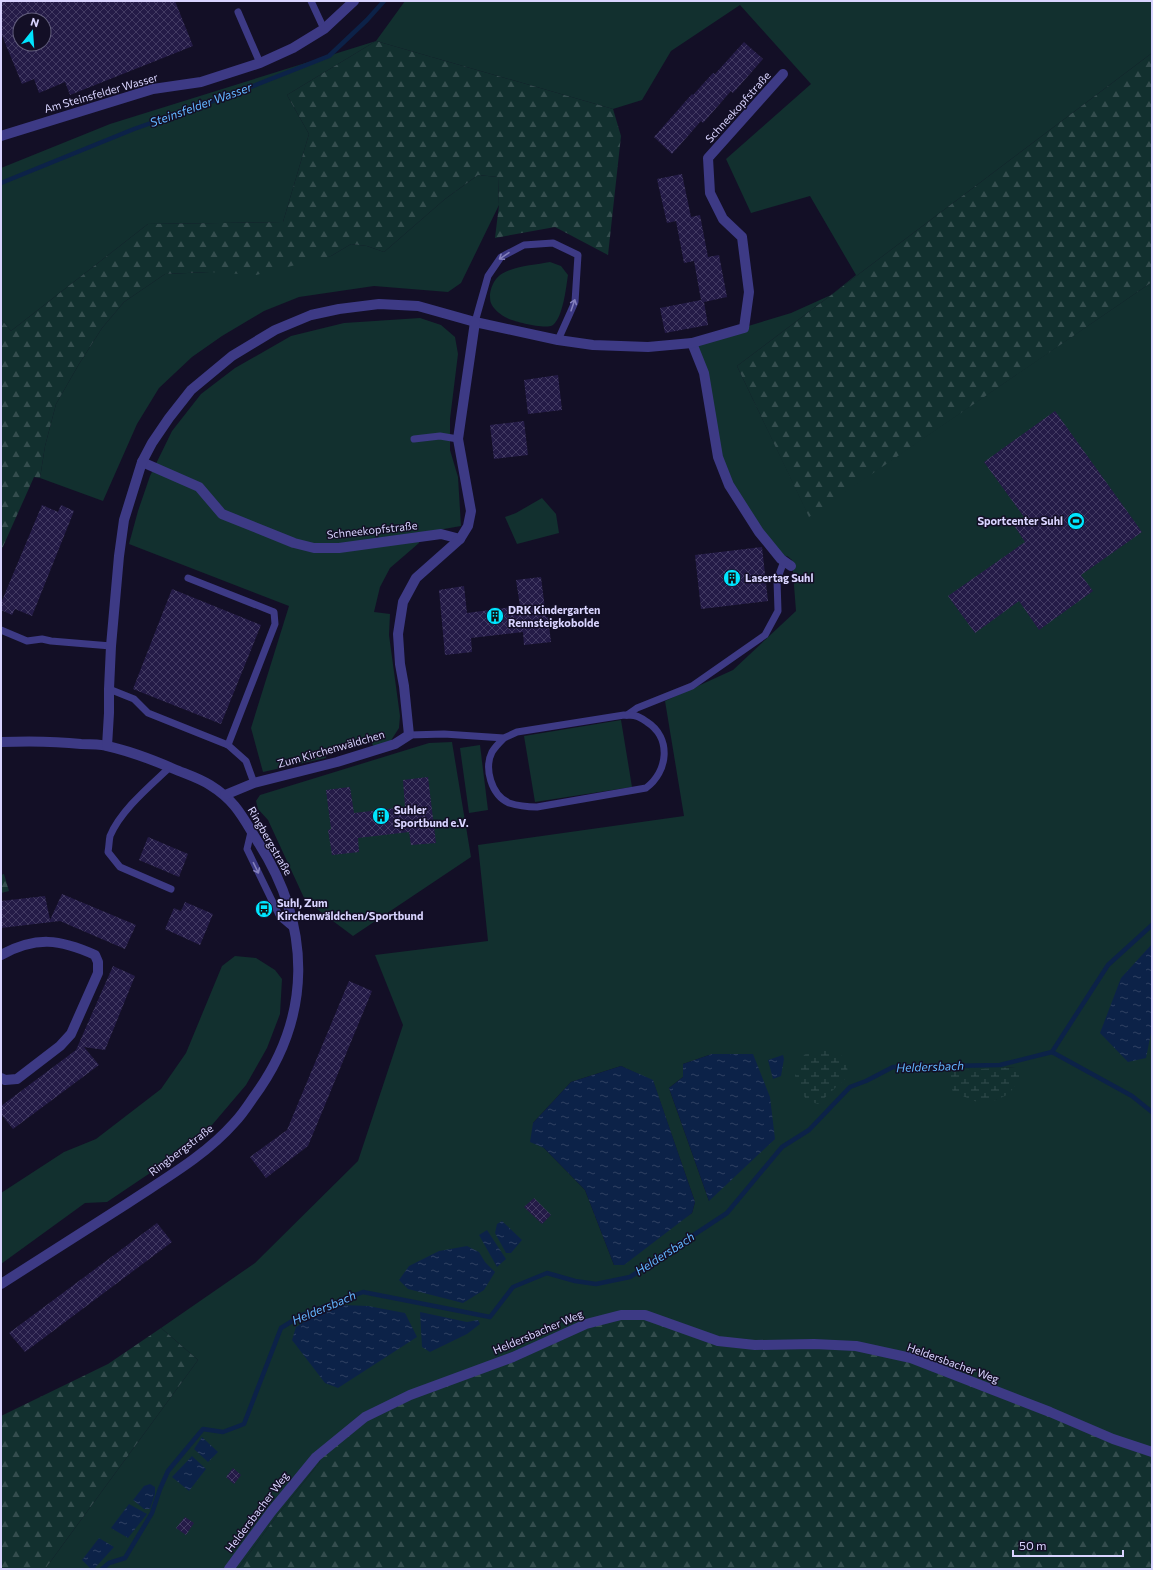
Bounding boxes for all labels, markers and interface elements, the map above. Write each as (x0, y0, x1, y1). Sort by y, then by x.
north arrow (12, 12, 52, 52)
text: N (29, 15, 41, 29)
street label: Schneekopfstraße (702, 68, 773, 145)
street label: Am Steinsfelder Wasser (42, 70, 160, 115)
water label: Steinsfelder Wasser (148, 79, 255, 129)
one-way arrow (499, 252, 510, 260)
one-way arrow (570, 299, 578, 311)
sports icon: Sportcenter Suhl (1066, 511, 1086, 531)
place label: Sportcenter Suhl (977, 514, 1063, 527)
street label: Schneekopfstraße (326, 518, 418, 541)
building icon: Lasertag Suhl (722, 568, 742, 588)
place label: Lasertag Suhl (745, 571, 813, 584)
place label: DRK Kindergarten Rennsteigkobolde (508, 603, 600, 629)
building icon: DRK Kindergarten Rennsteigkobolde (485, 606, 505, 626)
street label: Zum Kirchenwäldchen (276, 727, 386, 770)
place label: Suhler Sportbund e.V. (394, 803, 469, 829)
street label: Ringbergstraße (246, 804, 295, 878)
building icon: Suhler Sportbund e.V. (371, 806, 391, 826)
one-way arrow (253, 862, 260, 874)
place label: Suhl, Zum Kirchenwäldchen/Sportbund (277, 896, 423, 922)
bus stop icon: Suhl, Zum Kirchenwäldchen/Sportbund (254, 899, 274, 919)
water label: Heldersbach (896, 1058, 964, 1074)
street label: Ringbergstraße (146, 1121, 216, 1178)
water label: Heldersbach (632, 1229, 697, 1278)
water label: Heldersbach (290, 1287, 358, 1327)
street label: Heldersbacher Weg (491, 1307, 585, 1356)
street label: Heldersbacher Weg (905, 1340, 1001, 1385)
street label: Heldersbacher Weg (222, 1469, 291, 1554)
scale bar (1013, 1532, 1123, 1558)
text: 50 m (1019, 1538, 1047, 1552)

